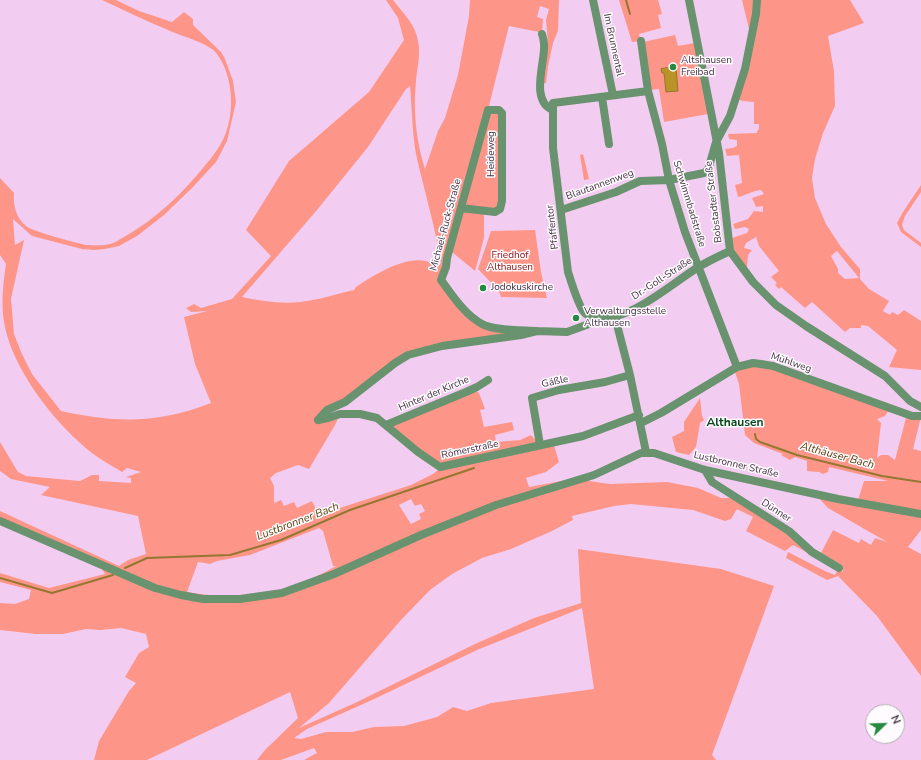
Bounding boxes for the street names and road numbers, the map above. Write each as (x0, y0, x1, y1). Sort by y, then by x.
street label: Im Brunnental (601, 13, 625, 77)
street label: Heideweg (486, 131, 498, 177)
street label: Schwimmbadstraße (670, 159, 708, 249)
street label: Bobstadter Straße (703, 160, 725, 244)
street label: Blautannenweg (564, 167, 636, 203)
street label: Michael-Ruck-Straße (428, 178, 464, 272)
street label: Pfaffentor (544, 204, 562, 250)
street label: Dr.-Goll-Straße (630, 255, 694, 303)
street label: Mühlweg (769, 350, 813, 376)
street label: Gäßle (541, 373, 569, 391)
street label: Hinter der Kirche (397, 374, 471, 414)
street label: Römerstraße (440, 438, 500, 462)
street label: Lustbronner Straße (692, 449, 780, 481)
street label: Dünner (759, 497, 793, 525)

